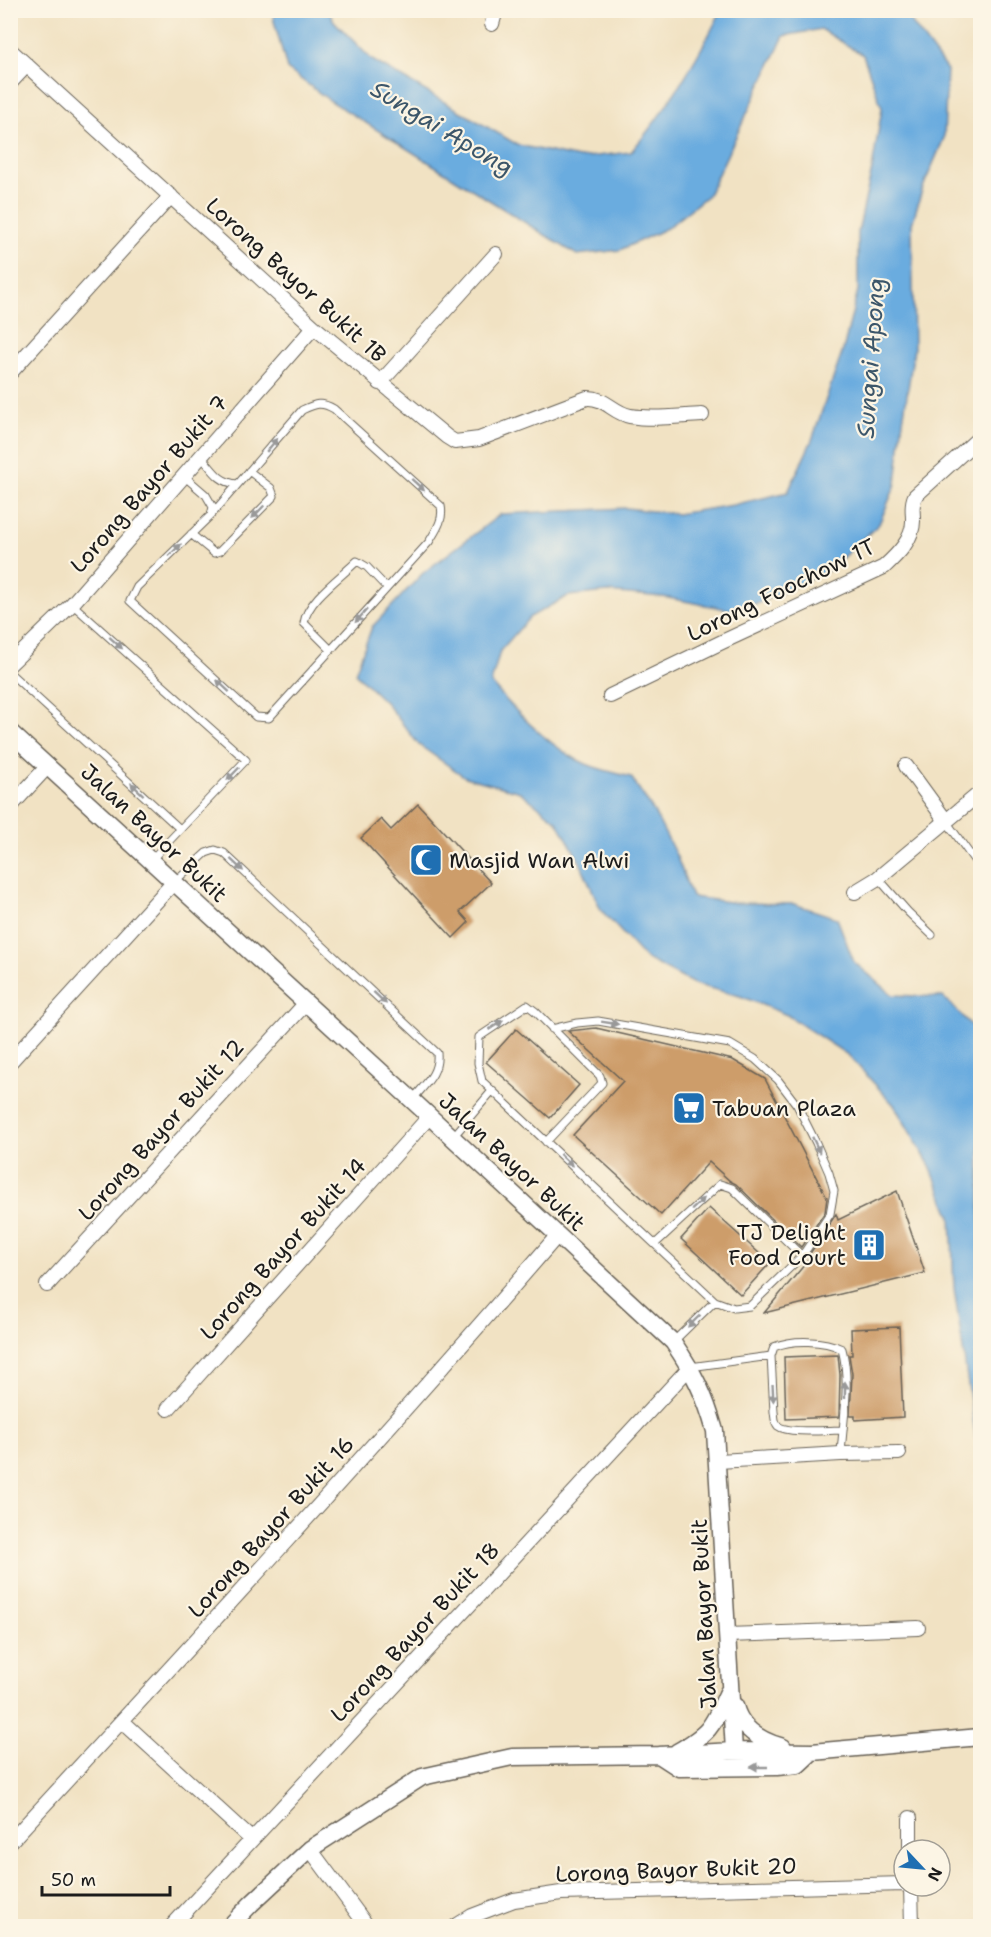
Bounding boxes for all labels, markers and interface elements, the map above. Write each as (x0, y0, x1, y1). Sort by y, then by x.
water label: Sungai Apong (365, 73, 519, 183)
street label: Lorong Bayor Bukit 1B (199, 191, 393, 369)
water label: Sungai Apong (849, 277, 893, 439)
street label: Lorong Bayor Bukit 7 (64, 389, 234, 579)
one-way arrow (265, 437, 278, 453)
one-way arrow (411, 478, 426, 492)
one-way arrow (251, 505, 265, 519)
street label: Lorong Foochow 1T (682, 532, 880, 648)
one-way arrow (167, 544, 182, 557)
one-way arrow (354, 609, 368, 624)
one-way arrow (108, 636, 123, 650)
one-way arrow (216, 680, 230, 694)
street label: Jalan Bayor Bukit (74, 757, 234, 909)
one-way arrow (226, 767, 240, 782)
one-way arrow (130, 783, 145, 796)
mosque icon: Masjid Wan Alwi (408, 842, 444, 878)
place label: Masjid Wan Alwi (449, 846, 630, 875)
one-way arrow (230, 858, 245, 872)
one-way arrow (372, 991, 387, 1004)
one-way arrow (487, 1019, 503, 1031)
one-way arrow (600, 1019, 619, 1028)
street label: Lorong Bayor Bukit 12 (72, 1033, 250, 1227)
street label: Jalan Bayor Bukit (432, 1086, 592, 1238)
supermarket icon: Tabuan Plaza (671, 1090, 707, 1126)
place label: Tabuan Plaza (712, 1094, 856, 1123)
one-way arrow (812, 1136, 821, 1153)
street label: Lorong Bayor Bukit 14 (194, 1152, 372, 1346)
one-way arrow (558, 1153, 573, 1167)
one-way arrow (690, 1197, 705, 1211)
place label: TJ Delight Food Court (728, 1218, 846, 1272)
building icon: TJ Delight Food Court (851, 1227, 887, 1263)
one-way arrow (687, 1314, 701, 1328)
one-way arrow (840, 1380, 850, 1399)
one-way arrow (769, 1383, 778, 1402)
street label: Lorong Bayor Bukit 16 (181, 1430, 361, 1624)
street label: Jalan Bayor Bukit (685, 1518, 723, 1710)
street label: Lorong Bayor Bukit 18 (324, 1536, 506, 1728)
one-way arrow (749, 1762, 768, 1772)
north arrow (892, 1838, 952, 1898)
street label: Lorong Bayor Bukit 20 (555, 1851, 797, 1889)
scale bar (42, 1859, 170, 1897)
text: N (923, 1864, 947, 1885)
text: 50 m (51, 1868, 96, 1892)

